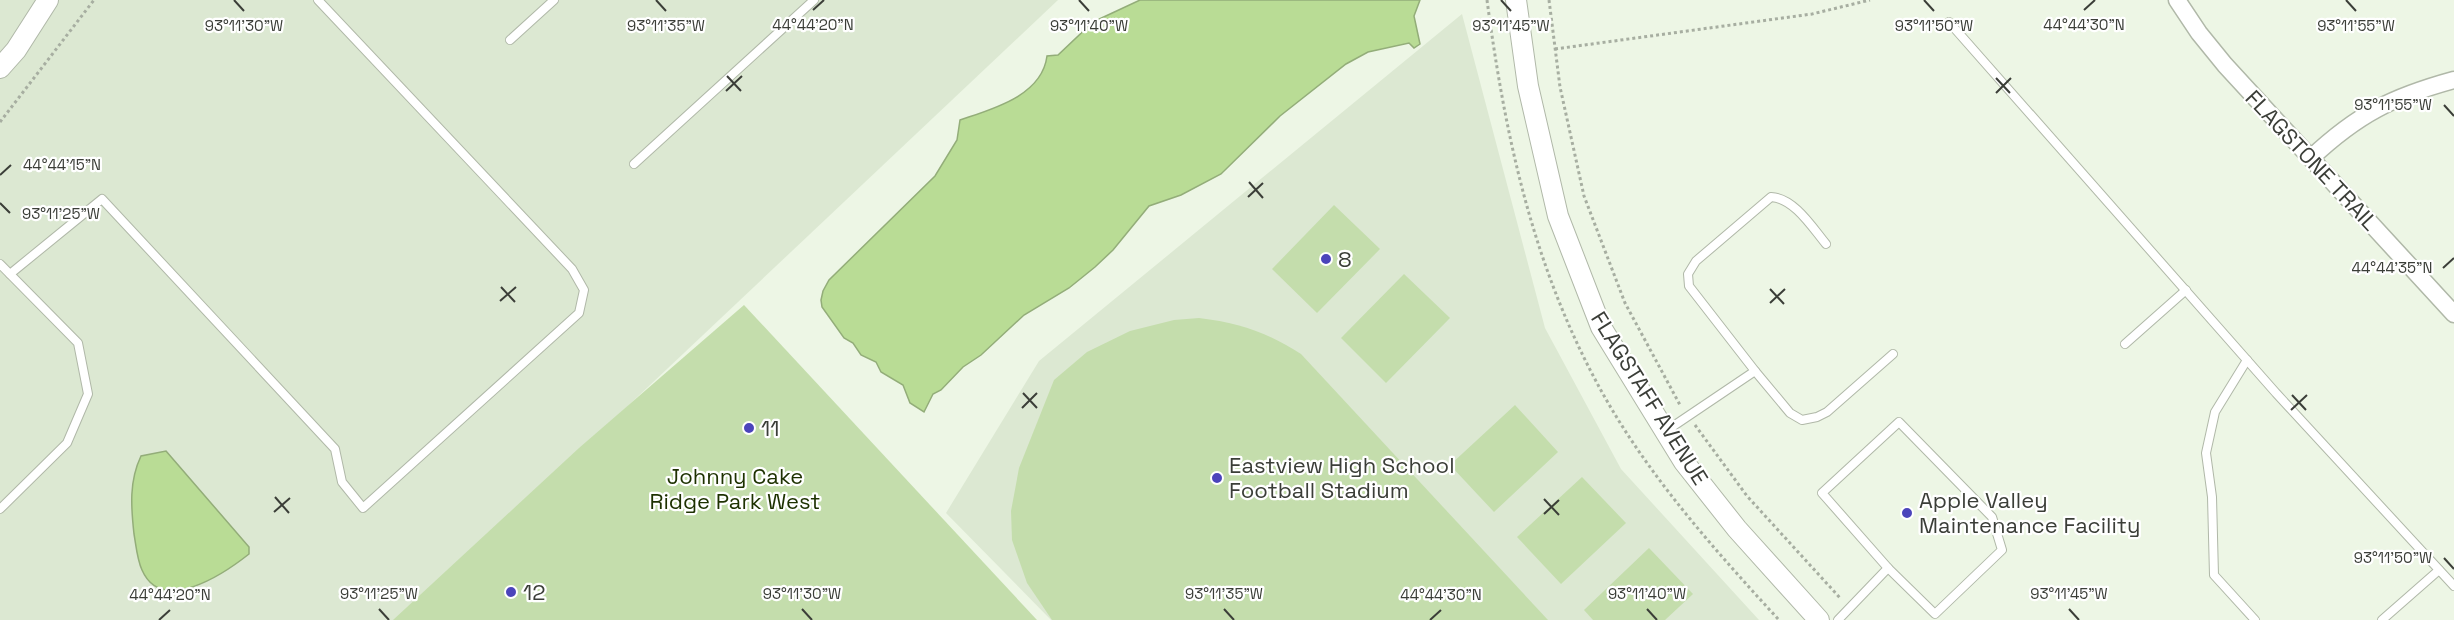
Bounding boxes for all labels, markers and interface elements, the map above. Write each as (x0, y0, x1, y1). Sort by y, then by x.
text: 44°44'20"N (772, 15, 854, 34)
text: 44°44'30"N (2043, 15, 2125, 34)
text: 93°11'30"W (205, 16, 283, 35)
text: 93°11'35"W (627, 16, 705, 35)
text: 93°11'40"W (1050, 16, 1128, 35)
text: 93°11'45"W (1472, 16, 1550, 35)
text: 93°11'50"W (1895, 16, 1973, 35)
text: 93°11'55"W (2317, 16, 2395, 35)
street label: FLAGSTONE TRAIL (2240, 84, 2384, 236)
text: 93°11'55"W (2354, 95, 2432, 114)
text: 44°44'15"N (23, 155, 101, 174)
text: 93°11'25"W (22, 204, 100, 223)
place label: 8 (1338, 245, 1352, 273)
marker: 8 (1319, 252, 1333, 266)
text: 44°44'35"N (2352, 258, 2432, 277)
street label: FLAGSTAFF AVENUE (1585, 306, 1715, 490)
place label: 11 (761, 414, 779, 442)
marker: 11 (742, 421, 756, 435)
place label: Eastview High School Football Stadium (1229, 451, 1455, 504)
park label: Johnny Cake Ridge Park West (650, 462, 820, 515)
marker: Eastview High School Football Stadium (1210, 471, 1224, 485)
place label: Apple Valley Maintenance Facility (1919, 486, 2140, 539)
marker: Apple Valley Maintenance Facility (1900, 506, 1914, 520)
text: 93°11'50"W (2354, 548, 2432, 567)
place label: 12 (523, 578, 545, 606)
text: 93°11'25"W (340, 584, 418, 603)
text: 93°11'30"W (763, 584, 841, 603)
text: 93°11'35"W (1185, 584, 1263, 603)
text: 93°11'40"W (1608, 584, 1686, 603)
text: 93°11'45"W (2030, 584, 2108, 603)
text: 44°44'20"N (129, 585, 211, 604)
marker: 12 (504, 585, 518, 599)
text: 44°44'30"N (1400, 585, 1482, 604)

